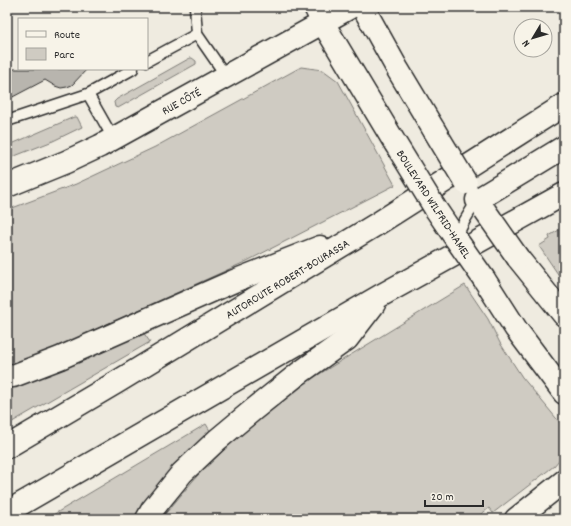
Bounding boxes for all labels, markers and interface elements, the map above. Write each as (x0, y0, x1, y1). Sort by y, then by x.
legend (18, 18, 148, 70)
north arrow (513, 18, 553, 58)
text: Route (54, 27, 80, 44)
text: N (518, 35, 535, 50)
text: Parc (54, 47, 75, 64)
street label: RUE CÔTÉ (159, 84, 205, 120)
street label: BOULEVARD WILFRID-HAMEL (391, 147, 474, 263)
street label: AUTOROUTE ROBERT-BOURASSA (223, 235, 354, 324)
scale bar (425, 482, 483, 508)
text: 20 m (431, 489, 454, 506)

